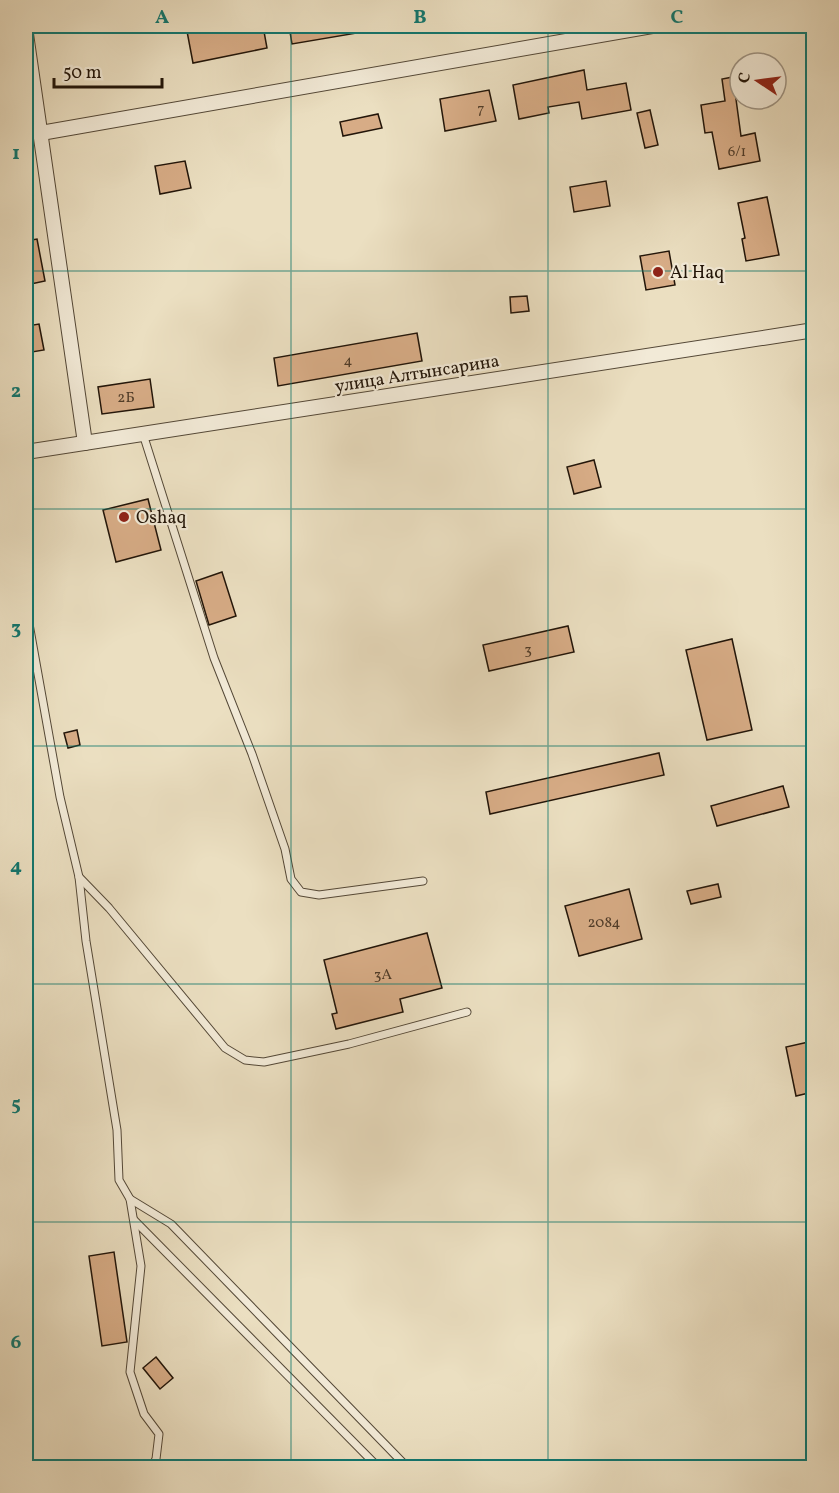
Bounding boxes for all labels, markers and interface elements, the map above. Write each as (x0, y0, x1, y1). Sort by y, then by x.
text: A (155, 4, 169, 32)
text: B (413, 4, 427, 32)
text: C (671, 4, 684, 32)
scale bar (54, 51, 162, 89)
north arrow (728, 51, 788, 111)
text: 50 m (63, 61, 102, 86)
text: С (733, 71, 757, 86)
house number: 7 (477, 99, 485, 120)
text: 1 (12, 140, 20, 168)
house number: 6/1 (728, 142, 746, 163)
place label: Al Haq (670, 261, 724, 286)
marker: Al Haq (651, 265, 665, 279)
street label: улица Алтынсарина (333, 349, 501, 400)
house number: 4 (344, 351, 353, 372)
text: 2 (11, 378, 21, 406)
house number: 2Б (117, 388, 135, 409)
place label: Oshaq (136, 506, 187, 531)
marker: Oshaq (117, 510, 131, 524)
text: 3 (11, 615, 21, 643)
house number: 3 (524, 640, 532, 661)
text: 4 (10, 853, 22, 881)
house number: 2084 (587, 913, 621, 934)
house number: 3А (374, 965, 393, 986)
text: 5 (11, 1091, 21, 1119)
text: 6 (11, 1329, 22, 1357)

